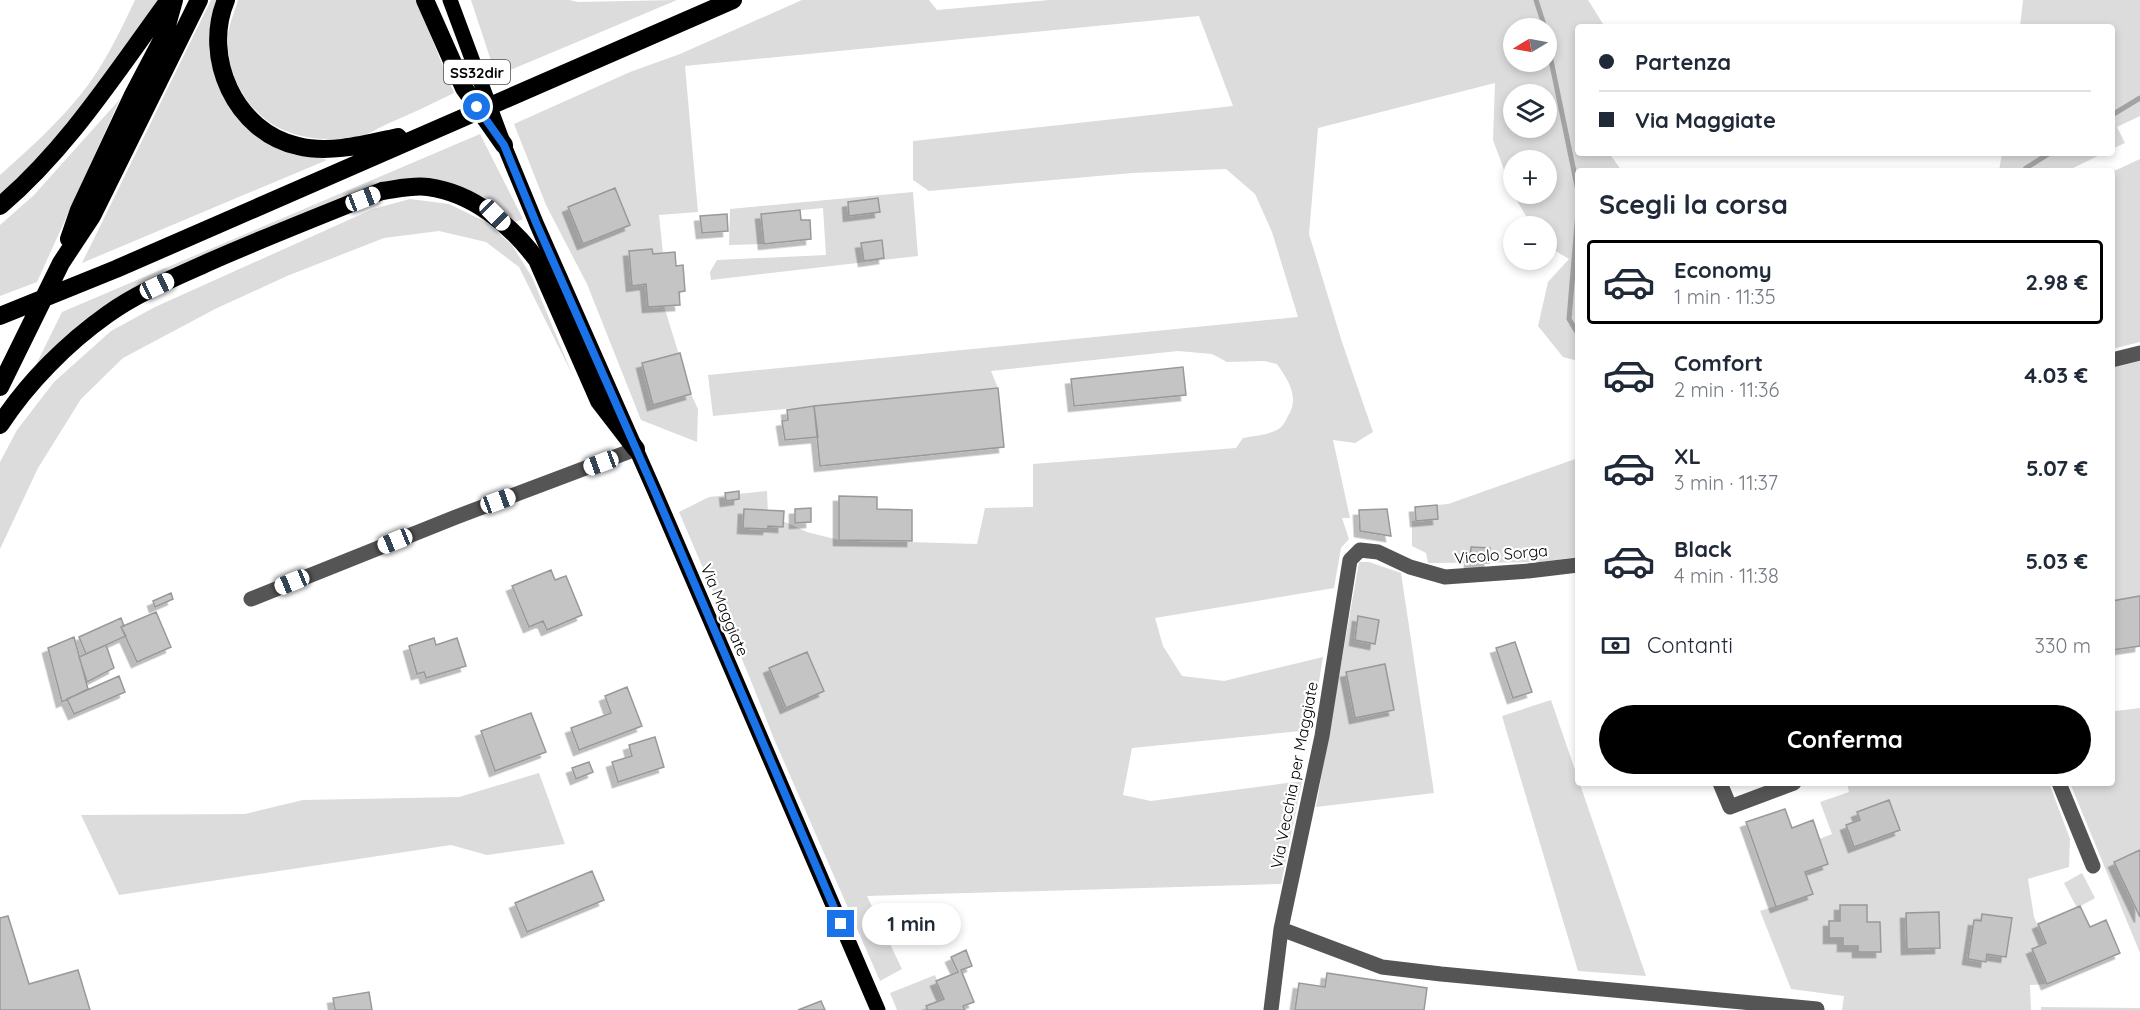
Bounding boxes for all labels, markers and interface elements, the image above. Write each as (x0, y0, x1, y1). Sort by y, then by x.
north arrow (1503, 18, 1557, 72)
map controls (1503, 18, 1557, 270)
text: Partenza (1635, 48, 1731, 76)
road number: SS32dir (444, 60, 510, 84)
button: layers (1503, 84, 1557, 138)
route start (463, 93, 490, 120)
text: Via Maggiate (1635, 106, 1776, 134)
button: + (1503, 150, 1557, 204)
car (343, 184, 383, 214)
text: Scegli la corsa (1599, 187, 1788, 221)
car (476, 196, 514, 234)
button: − (1503, 216, 1557, 270)
icon: car (1602, 255, 1656, 309)
text: Economy (1674, 256, 1772, 284)
text: 2.98 € (2025, 268, 2088, 296)
car (137, 270, 177, 302)
text: 1 min · 11:35 (1674, 284, 1776, 309)
icon: car (1602, 348, 1656, 402)
text: Comfort (1674, 349, 1763, 377)
text: 4.03 € (2024, 361, 2088, 389)
text: 2 min · 11:36 (1674, 377, 1779, 402)
icon: car (1602, 441, 1656, 495)
text: XL (1674, 442, 1701, 470)
car (581, 448, 621, 478)
text: 5.07 € (2026, 454, 2088, 482)
text: 3 min · 11:37 (1674, 470, 1778, 495)
car (478, 486, 518, 516)
car (375, 526, 415, 556)
icon: car (1602, 534, 1656, 588)
text: Black (1674, 535, 1732, 563)
street label: Vicolo Sorga (1453, 540, 1549, 568)
text: 5.03 € (2025, 547, 2088, 575)
street label: Via Maggiate (697, 561, 753, 659)
text: 4 min · 11:38 (1674, 563, 1779, 588)
car (272, 567, 312, 597)
icon: cash (1599, 629, 1632, 662)
text: Contanti (1647, 631, 1733, 659)
text: 330 m (2034, 633, 2091, 658)
street label: Via Vecchia per Maggiate (1266, 680, 1322, 870)
button: Conferma (1599, 705, 2091, 774)
callout: 1 min (862, 903, 961, 945)
route end (827, 910, 854, 937)
text: 1 min (887, 911, 936, 936)

